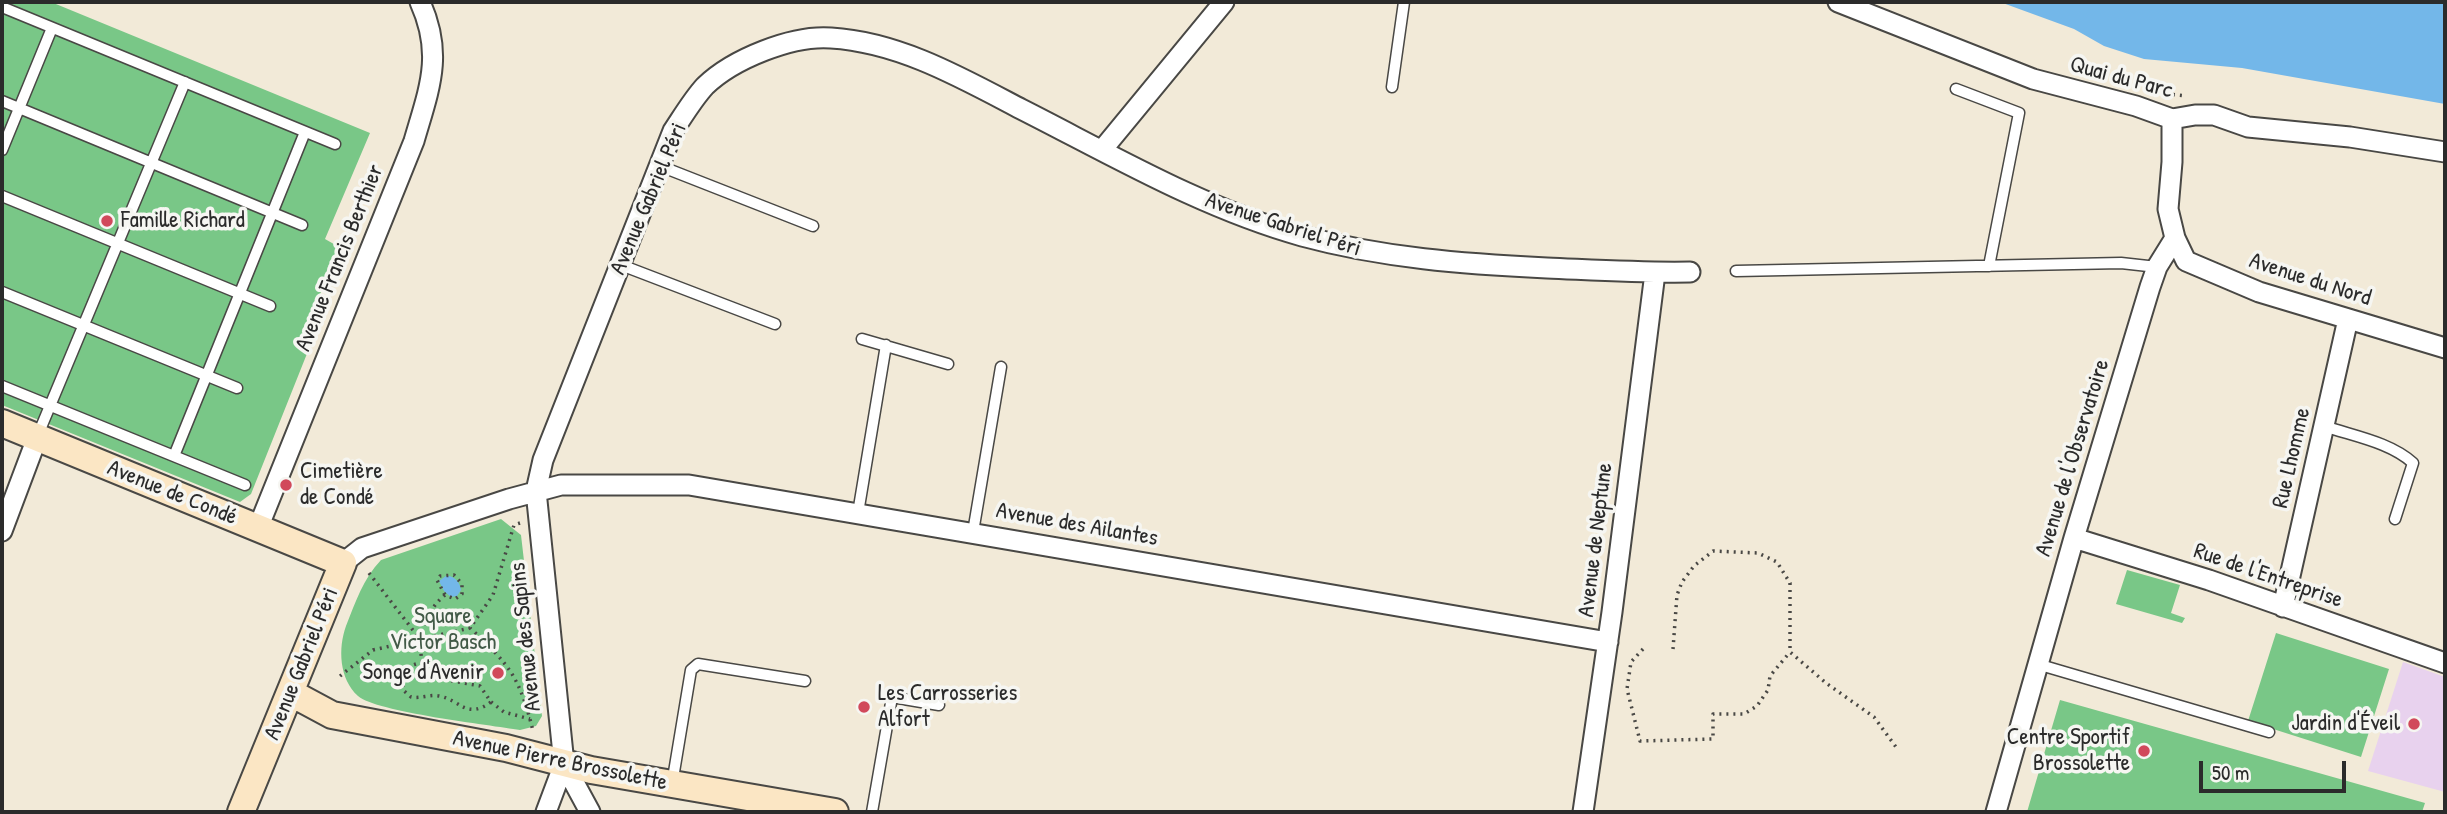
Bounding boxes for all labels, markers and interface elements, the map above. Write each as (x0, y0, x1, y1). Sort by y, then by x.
street label: Quai du Parc (2067, 51, 2175, 105)
street label: Avenue Gabriel Péri (605, 119, 693, 279)
street label: Avenue Francis Berthier (290, 161, 390, 355)
street label: Avenue Gabriel Péri (1202, 187, 1364, 263)
place label: Famille Richard (121, 207, 245, 235)
marker: Famille Richard (99, 213, 115, 229)
street label: Avenue du Nord (2246, 247, 2374, 313)
street label: Avenue de l'Observatoire (2030, 356, 2116, 560)
street label: Rue Lhomme (2267, 405, 2317, 511)
street label: Avenue de Condé (103, 454, 241, 532)
place label: Cimetière de Condé (300, 458, 383, 512)
street label: Avenue de Neptune (1573, 461, 1619, 619)
marker: Cimetière de Condé (278, 477, 294, 493)
street label: Avenue des Ailantes (994, 497, 1160, 553)
street label: Rue de l'Entreprise (2190, 538, 2346, 614)
street label: Avenue des Sapins (504, 561, 548, 713)
street label: Avenue Gabriel Péri (259, 584, 345, 744)
park label: Square Victor Basch (390, 603, 496, 657)
place label: Songe d'Avenir (362, 659, 484, 687)
marker: Songe d'Avenir (490, 665, 506, 681)
place label: Les Carrosseries Alfort (878, 680, 1017, 734)
marker: Les Carrosseries Alfort (856, 699, 872, 715)
place label: Jardin d'Éveil (2291, 710, 2400, 738)
marker: Jardin d'Éveil (2406, 716, 2422, 732)
place label: Centre Sportif Brossolette (2007, 724, 2130, 778)
street label: Avenue Pierre Brossolette (450, 725, 670, 797)
marker: Centre Sportif Brossolette (2136, 743, 2152, 759)
scale bar (2202, 748, 2349, 792)
text: 50 m (2212, 758, 2249, 787)

